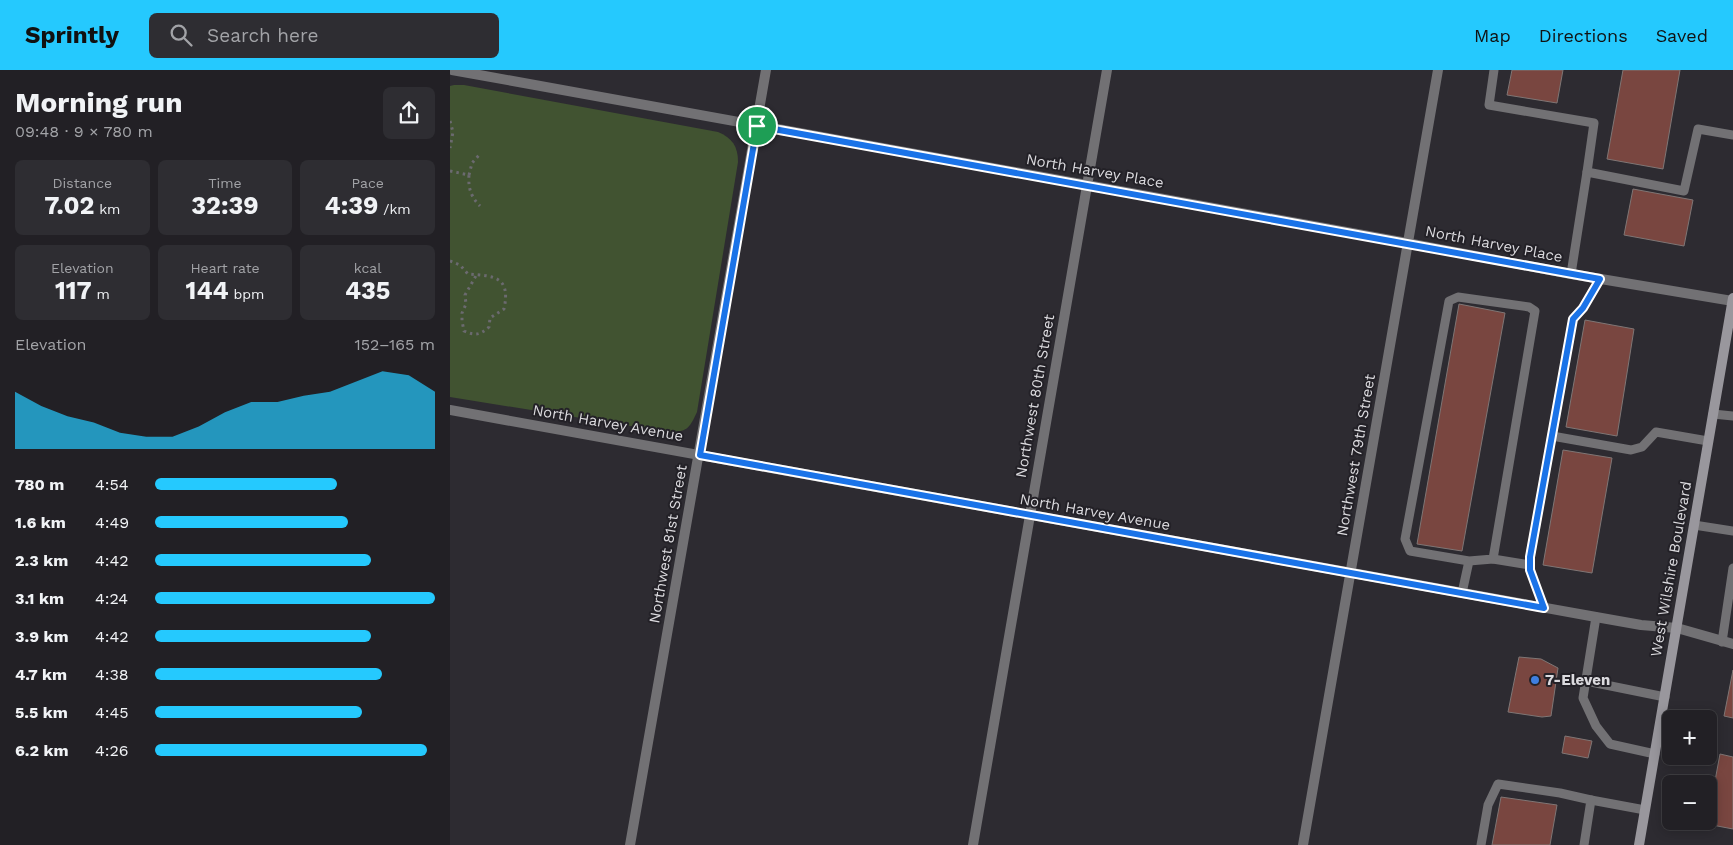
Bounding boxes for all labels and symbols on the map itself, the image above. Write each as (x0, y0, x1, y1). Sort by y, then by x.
pin (736, 105, 778, 147)
street label: North Harvey Place (1025, 150, 1165, 192)
street label: North Harvey Place (1424, 222, 1564, 266)
street label: Northwest 80th Street (1012, 312, 1058, 479)
street label: Northwest 79th Street (1333, 372, 1379, 537)
street label: North Harvey Avenue (531, 401, 685, 445)
street label: Northwest 81st Street (645, 463, 691, 625)
street label: West Wilshire Boulevard (1647, 480, 1695, 658)
street label: North Harvey Avenue (1018, 490, 1172, 534)
place label: 7-Eleven (1545, 671, 1610, 689)
marker: 7-Eleven (1529, 674, 1541, 686)

